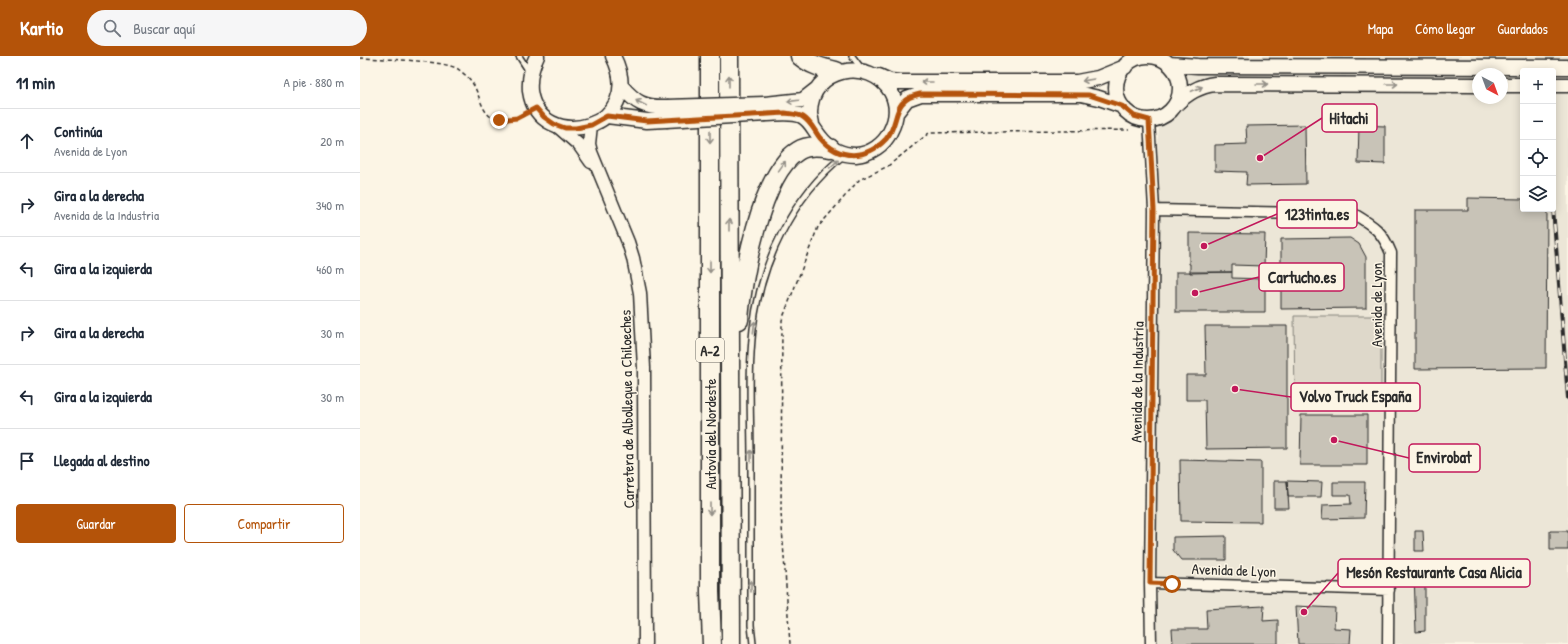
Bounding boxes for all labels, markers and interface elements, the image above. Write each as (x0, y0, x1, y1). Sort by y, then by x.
search box (87, 10, 367, 46)
text: Kartio (20, 15, 63, 41)
icon: search (101, 17, 123, 39)
text: Buscar aquí (133, 18, 196, 39)
text: Mapa (1368, 19, 1393, 38)
text: Cómo llegar (1415, 19, 1475, 38)
text: Guardados (1497, 19, 1548, 38)
north arrow (1472, 68, 1508, 104)
map controls (1520, 68, 1556, 212)
button: + (1520, 68, 1556, 104)
text: 11 min (16, 71, 55, 94)
text: A pie · 880 m (284, 73, 344, 91)
one-way arrow (725, 75, 733, 88)
one-way arrow (1082, 76, 1095, 84)
one-way arrow (921, 78, 934, 86)
one-way arrow (1255, 80, 1268, 88)
one-way arrow (1385, 80, 1398, 88)
one-way arrow (1191, 85, 1203, 92)
one-way arrow (787, 97, 800, 105)
one-way arrow (635, 99, 647, 106)
callout: Hitachi (1322, 104, 1377, 132)
button: − (1520, 104, 1556, 140)
text: Hitachi (1329, 107, 1369, 129)
route end (490, 111, 508, 129)
text: Continúa (54, 121, 102, 142)
icon: ahead (16, 130, 38, 152)
one-way arrow (706, 130, 714, 143)
text: 20 m (320, 132, 344, 150)
button: locate (1520, 140, 1556, 176)
text: Avenida de Lyon (54, 142, 127, 160)
one-way arrow (828, 159, 839, 168)
one-way arrow (778, 161, 786, 172)
button: layers (1520, 176, 1556, 212)
text: Gira a la derecha (54, 185, 144, 206)
icon: right (16, 194, 38, 216)
text: 340 m (316, 196, 344, 214)
callout: 123tinta.es (1277, 200, 1357, 228)
text: 123tinta.es (1285, 203, 1350, 225)
text: Avenida de la Industria (54, 206, 159, 224)
one-way arrow (725, 219, 733, 232)
icon: left (16, 258, 38, 280)
text: Gira a la izquierda (54, 258, 152, 279)
text: 460 m (316, 260, 344, 278)
one-way arrow (706, 260, 714, 273)
street label: Avenida de Lyon (1366, 262, 1387, 347)
callout: Cartucho.es (1259, 263, 1344, 291)
text: Cartucho.es (1268, 266, 1337, 288)
street label: Carretera de Albolleque a Chiloeches (615, 309, 639, 508)
one-way arrow (750, 321, 757, 334)
street label: Avenida de la Industria (1125, 321, 1149, 443)
icon: right (16, 322, 38, 344)
text: Gira a la derecha (54, 322, 144, 343)
text: 30 m (321, 324, 344, 342)
road number: A-2 (696, 338, 724, 362)
street label: Autovía del Nordeste (700, 378, 721, 490)
callout: Volvo Truck España (1291, 383, 1420, 411)
text: Volvo Truck España (1299, 385, 1412, 408)
icon: left (16, 386, 38, 408)
text: Gira a la izquierda (54, 386, 152, 407)
text: 30 m (321, 388, 344, 406)
callout: Envirobat (1409, 444, 1480, 472)
text: Envirobat (1416, 446, 1472, 468)
icon: arrive (16, 450, 38, 472)
text: Llegada al destino (54, 450, 150, 471)
one-way arrow (747, 450, 755, 463)
one-way arrow (706, 502, 714, 515)
button: Guardar (16, 504, 176, 543)
button: Compartir (184, 504, 344, 543)
street label: Avenida de Lyon (1191, 558, 1277, 582)
callout: Mesón Restaurante Casa Alicia (1338, 559, 1530, 587)
text: Mesón Restaurante Casa Alicia (1346, 561, 1522, 583)
route start (1163, 575, 1181, 593)
one-way arrow (747, 580, 755, 593)

